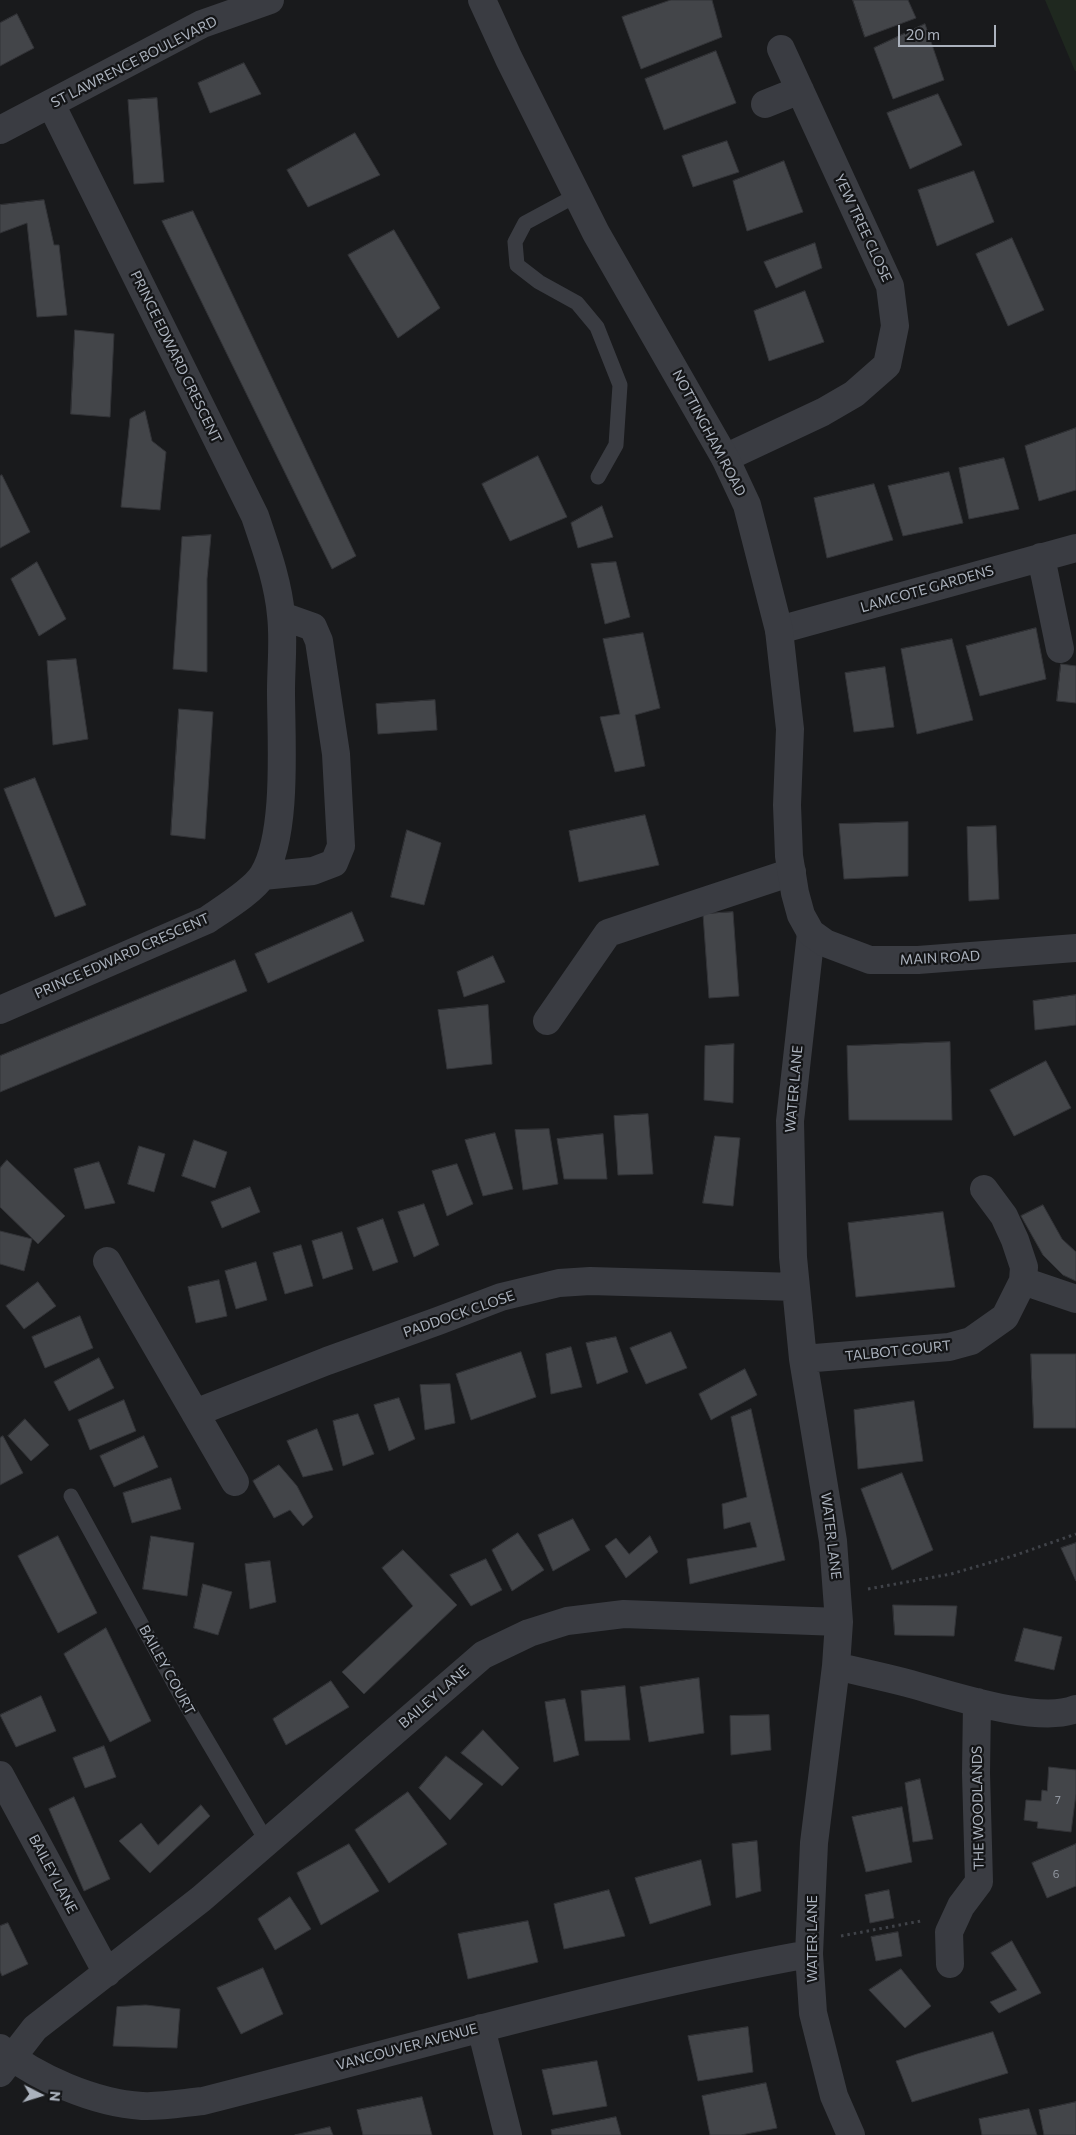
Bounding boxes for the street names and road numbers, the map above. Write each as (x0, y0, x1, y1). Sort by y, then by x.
street label: ST LAWRENCE BOULEVARD (48, 13, 220, 111)
street label: YEW TREE CLOSE (831, 171, 895, 285)
street label: PRINCE EDWARD CRESCENT (127, 268, 225, 446)
street label: NOTTINGHAM ROAD (669, 367, 749, 499)
street label: LAMCOTE GARDENS (858, 562, 996, 616)
street label: PRINCE EDWARD CRESCENT (32, 910, 212, 1002)
street label: MAIN ROAD (899, 948, 981, 968)
street label: WATER LANE (782, 1045, 806, 1133)
street label: PADDOCK CLOSE (401, 1287, 517, 1341)
street label: TALBOT COURT (844, 1337, 952, 1365)
street label: WATER LANE (817, 1492, 845, 1580)
street label: BAILEY COURT (135, 1622, 199, 1718)
street label: BAILEY LANE (396, 1662, 472, 1732)
street label: THE WOODLANDS (969, 1746, 987, 1870)
street label: BAILEY LANE (25, 1832, 81, 1916)
street label: WATER LANE (804, 1895, 820, 1983)
street label: VANCOUVER AVENUE (334, 2020, 480, 2074)

